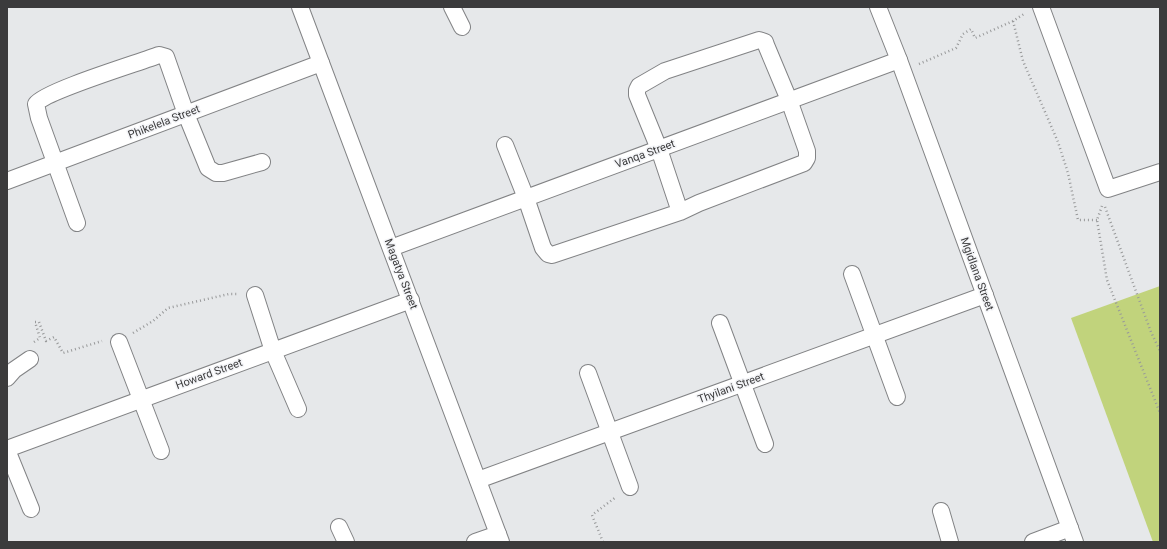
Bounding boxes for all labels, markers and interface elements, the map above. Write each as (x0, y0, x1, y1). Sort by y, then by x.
street label: Phikelela Street (126, 102, 202, 142)
street label: Vanqa Street (613, 137, 677, 171)
street label: Mgidlana Street (958, 236, 996, 313)
street label: Magatya Street (382, 237, 421, 311)
street label: Howard Street (174, 356, 244, 392)
street label: Thyilani Street (696, 370, 766, 406)

